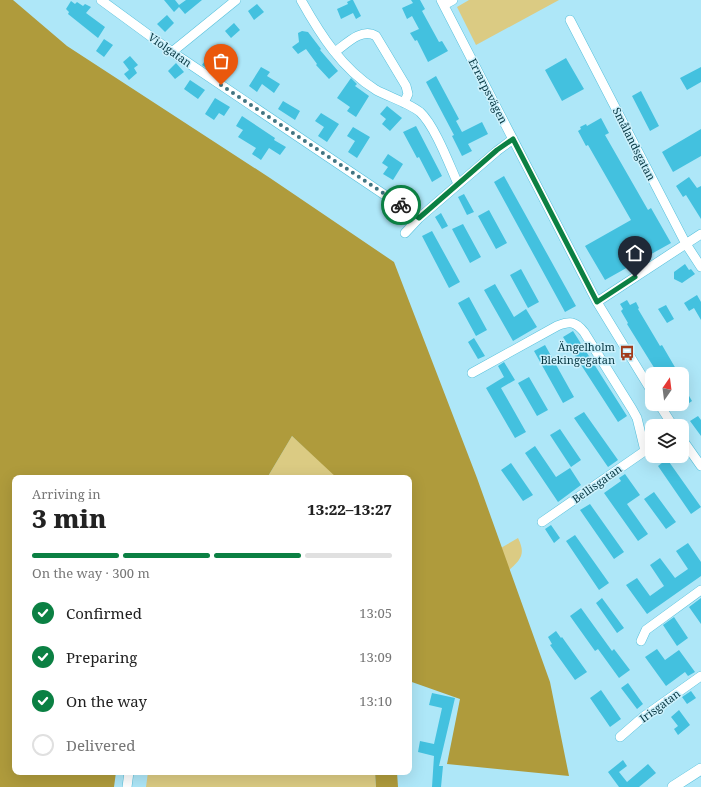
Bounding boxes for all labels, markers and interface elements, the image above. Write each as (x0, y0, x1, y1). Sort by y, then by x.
street label: Violgatan (146, 29, 195, 70)
pin (204, 44, 238, 85)
icon: bag (210, 50, 232, 72)
street label: Errarpsvägen (466, 55, 511, 126)
street label: Smålandsgatan (610, 105, 659, 183)
courier (381, 185, 421, 225)
icon: bike (390, 194, 412, 216)
pin (618, 236, 652, 277)
icon: home (624, 242, 646, 264)
place label: Ängelholm Blekingegatan (540, 339, 616, 367)
bus stop icon: Ängelholm Blekingegatan (618, 344, 636, 362)
north arrow (645, 367, 689, 411)
map controls (645, 367, 689, 463)
button: layers (645, 419, 689, 463)
street label: Bellisgatan (569, 461, 625, 506)
text: Arriving in (32, 485, 101, 503)
text: 13:22–13:27 (307, 499, 392, 519)
text: 3 min (32, 500, 107, 536)
text: On the way · 300 m (32, 564, 150, 582)
icon: check (32, 602, 54, 624)
text: Confirmed (66, 603, 142, 623)
text: 13:05 (359, 604, 392, 622)
icon: check (32, 646, 54, 668)
text: Preparing (66, 647, 137, 667)
text: 13:09 (359, 648, 392, 666)
street label: Irisgatan (636, 686, 683, 725)
icon: check (32, 690, 54, 712)
text: On the way (66, 691, 147, 711)
text: 13:10 (359, 692, 392, 710)
text: Delivered (66, 735, 135, 755)

